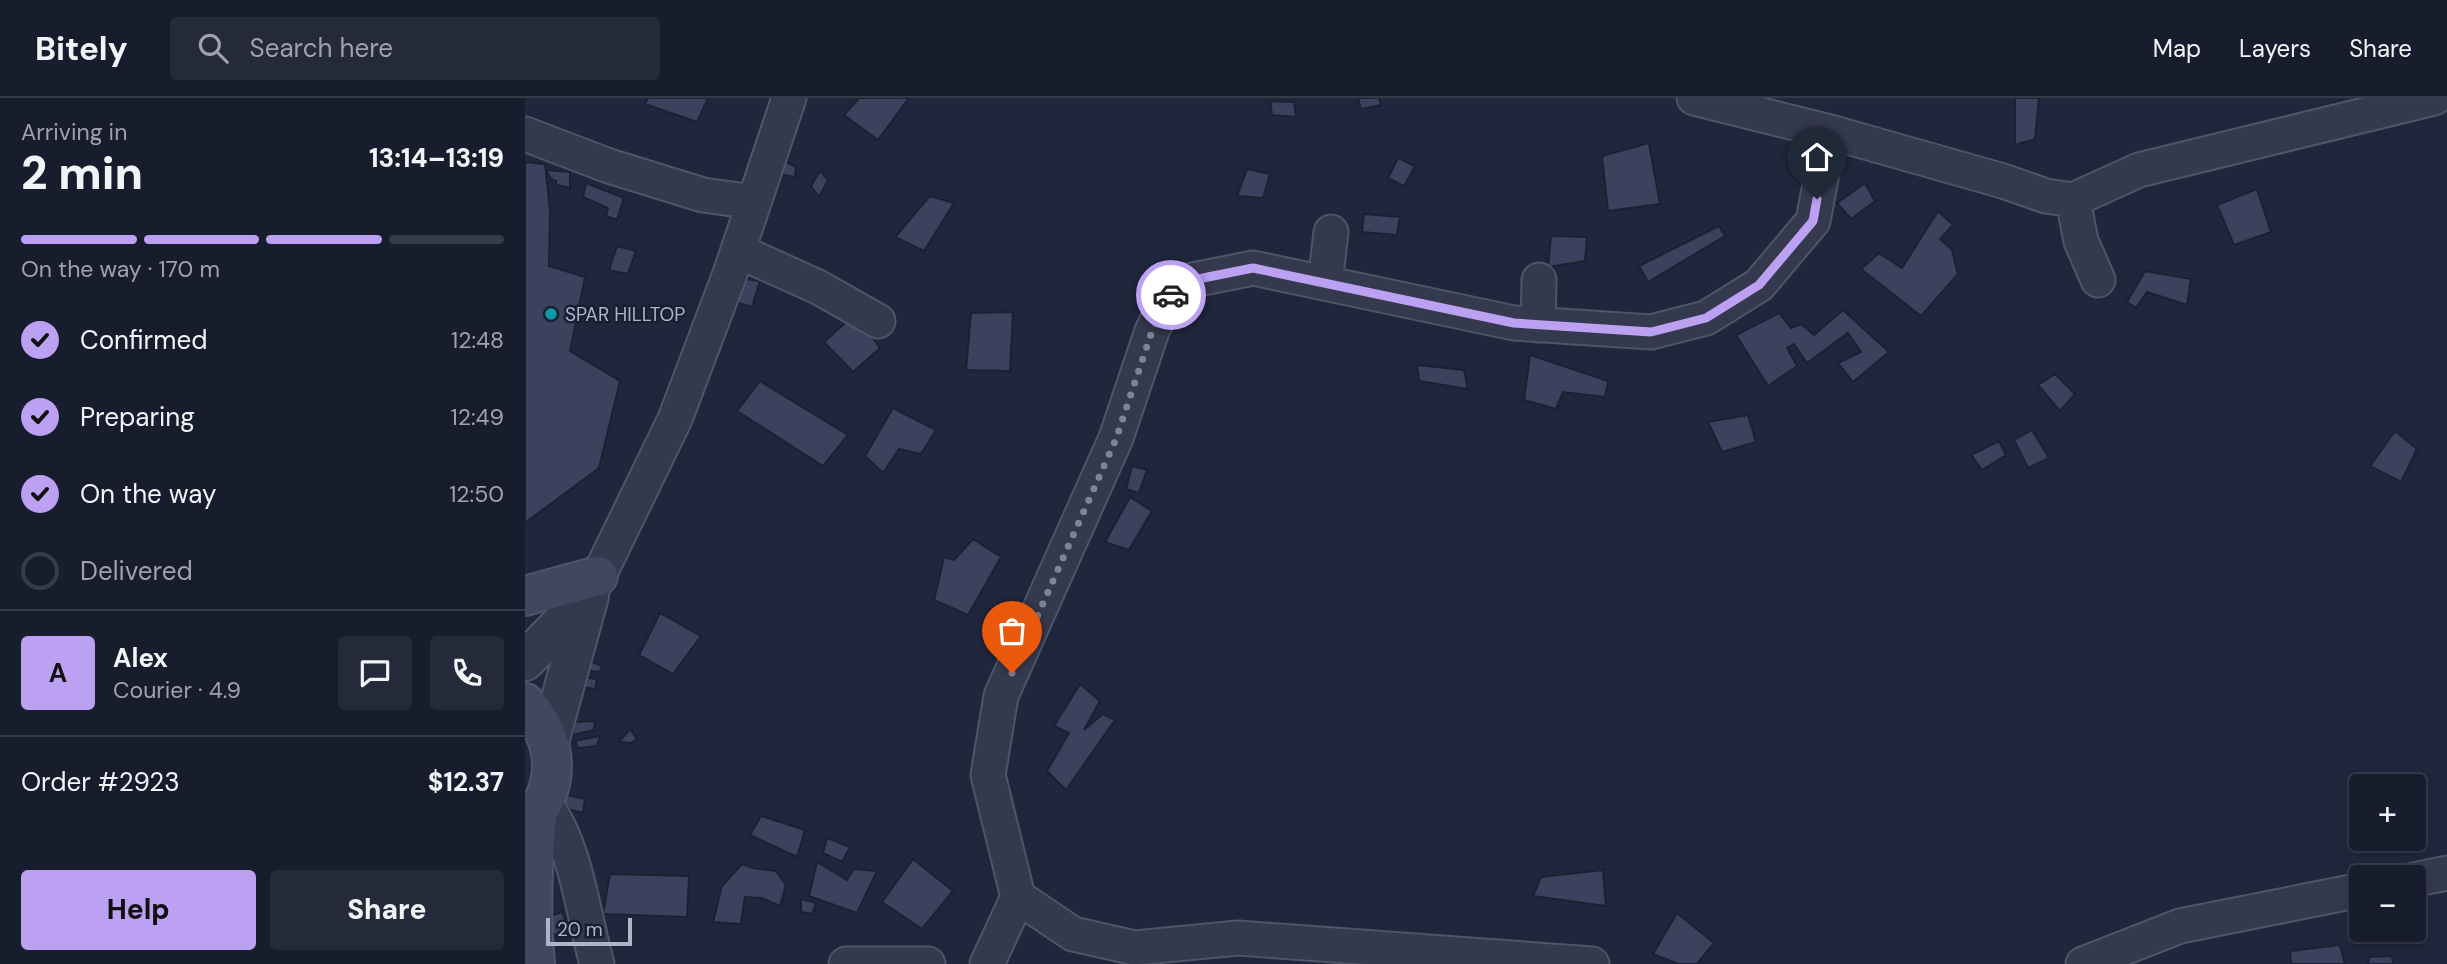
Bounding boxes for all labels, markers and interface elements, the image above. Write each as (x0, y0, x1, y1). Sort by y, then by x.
search box (170, 17, 660, 80)
text: Bitely (35, 27, 128, 70)
icon: search (194, 29, 232, 67)
text: Search here (250, 31, 393, 65)
text: Map (2153, 33, 2201, 64)
text: Layers (2239, 33, 2311, 64)
text: Share (2349, 33, 2412, 64)
text: Arriving in (21, 117, 127, 147)
pin (1787, 127, 1847, 199)
icon: home (1798, 138, 1836, 176)
text: 13:14–13:19 (369, 141, 504, 175)
text: 2 min (21, 143, 143, 203)
text: On the way · 170 m (21, 254, 220, 284)
courier (1136, 260, 1206, 330)
icon: car (1152, 276, 1190, 314)
place label: SPAR HILLTOP (565, 302, 685, 327)
marker: SPAR HILLTOP (543, 306, 559, 322)
icon: check (21, 321, 59, 359)
text: Confirmed (80, 323, 207, 357)
text: 12:48 (451, 325, 504, 355)
icon: check (21, 398, 59, 436)
text: Preparing (80, 400, 195, 434)
text: 12:49 (451, 402, 504, 432)
icon: check (21, 475, 59, 513)
text: On the way (80, 477, 216, 511)
text: 12:50 (449, 479, 504, 509)
text: Delivered (80, 554, 193, 588)
pin (982, 601, 1042, 673)
icon: bag (993, 612, 1031, 650)
button: chat (338, 636, 412, 710)
button: phone (430, 636, 504, 710)
text: Alex (113, 641, 168, 675)
text: A (49, 656, 67, 690)
text: Courier · 4.9 (113, 675, 241, 705)
text: Order #2923 (21, 765, 180, 799)
text: $12.37 (428, 765, 504, 799)
map controls (2349, 774, 2426, 942)
button: + (2349, 774, 2426, 851)
button: − (2349, 865, 2426, 942)
button: Help (21, 870, 256, 950)
button: Share (270, 870, 504, 950)
scale bar (546, 915, 632, 947)
text: 20 m (557, 917, 603, 942)

